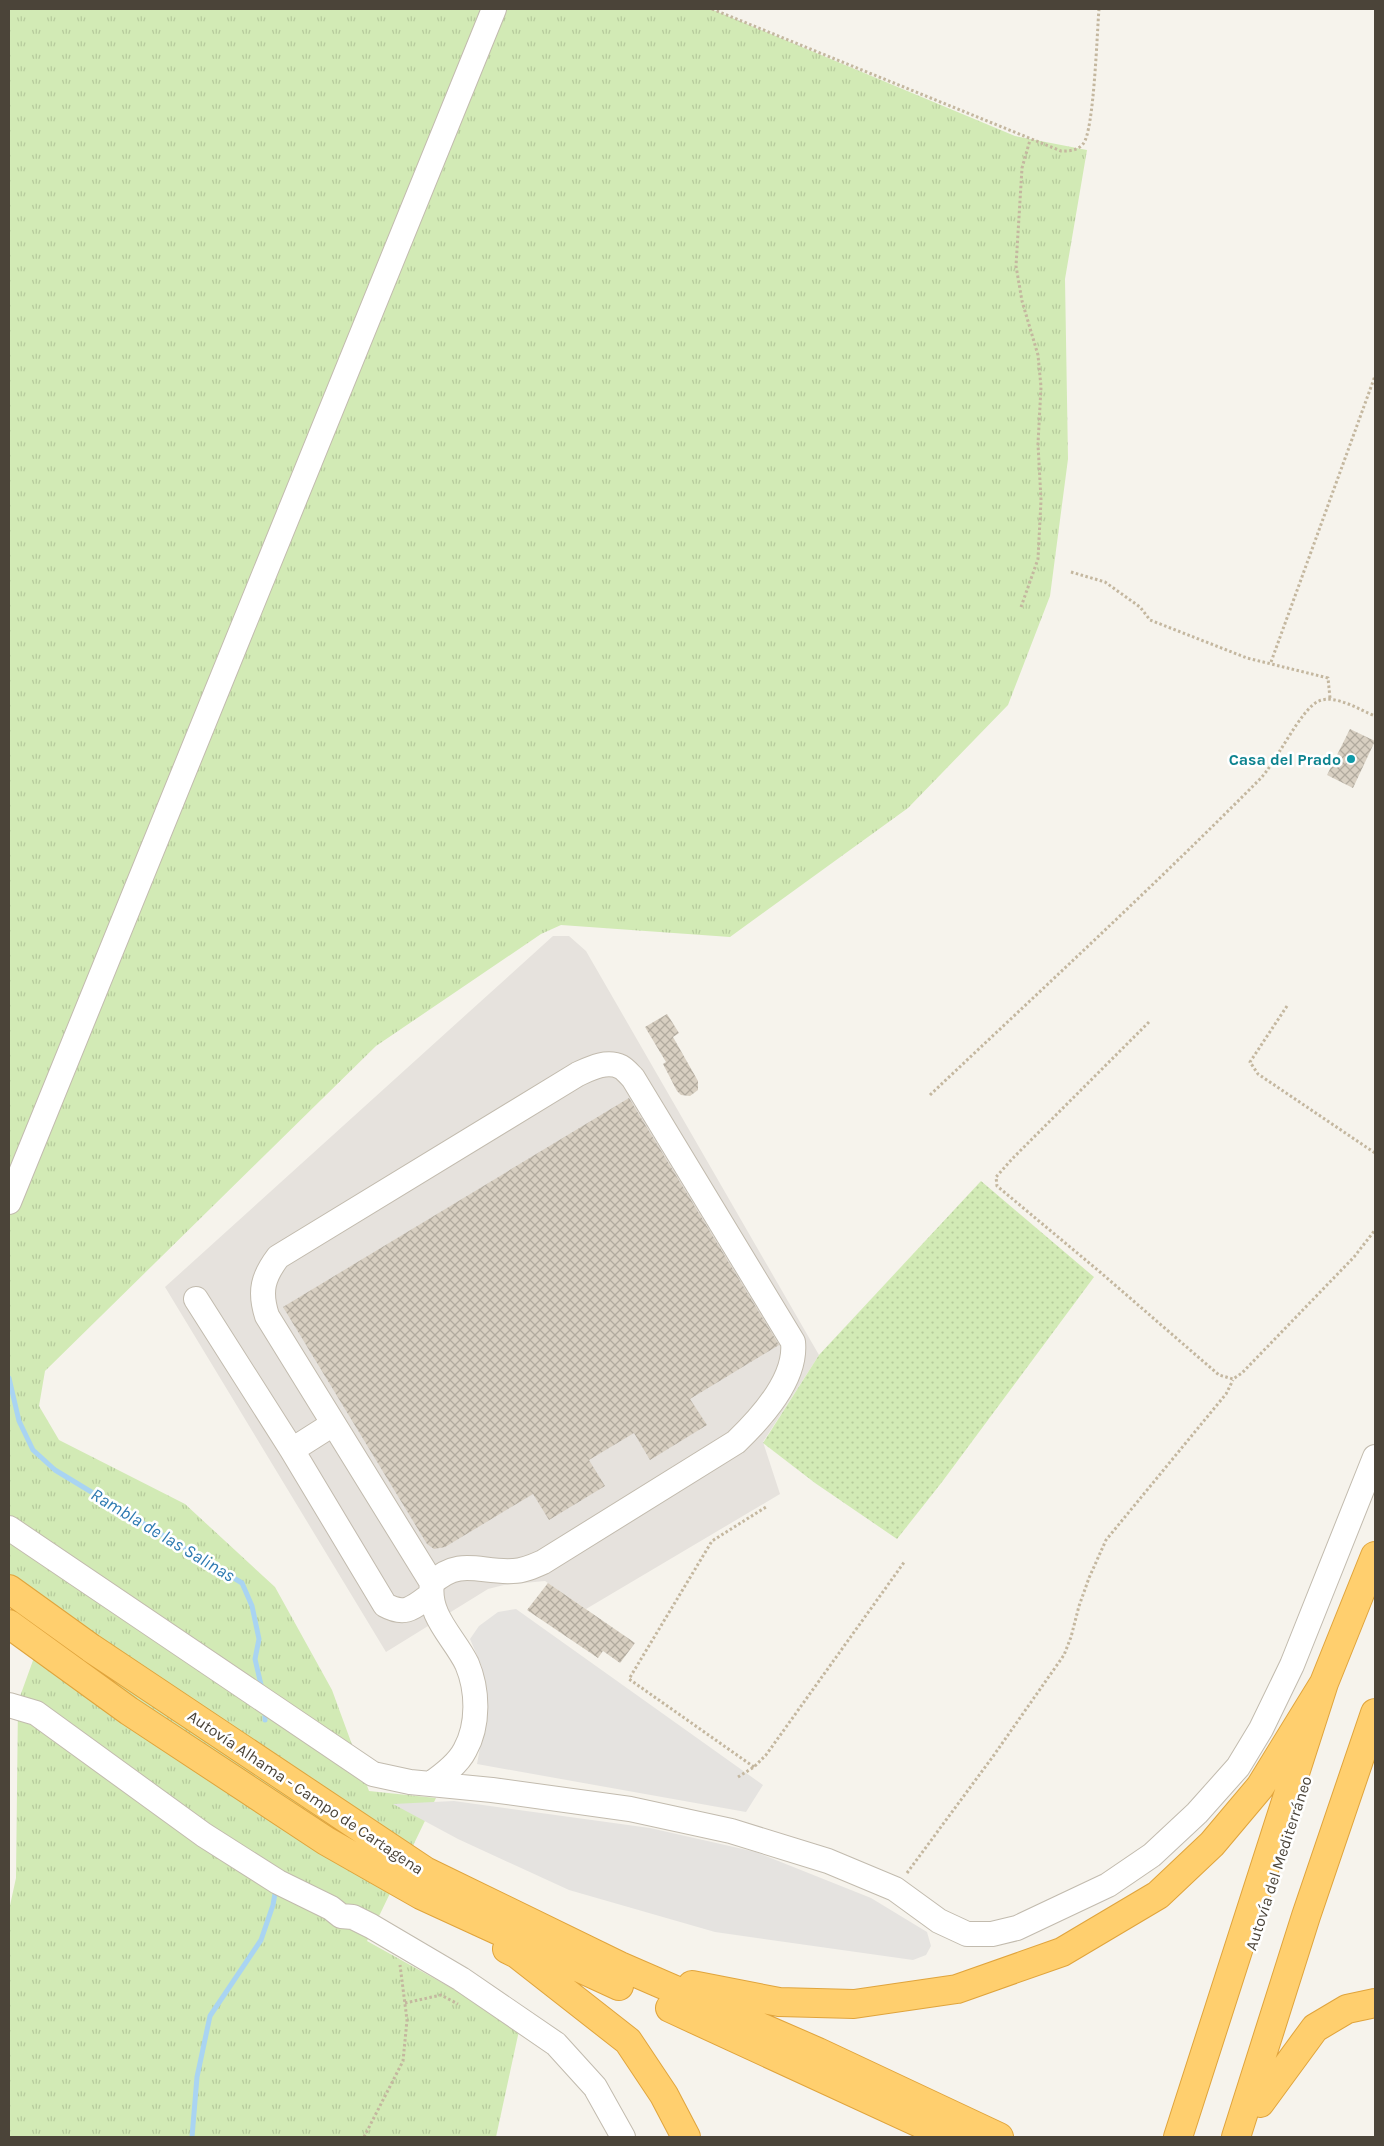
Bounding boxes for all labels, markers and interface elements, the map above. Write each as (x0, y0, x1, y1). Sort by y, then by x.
place label: Casa del Prado (1229, 750, 1341, 769)
marker: Casa del Prado (1345, 753, 1357, 765)
water label: Rambla de las Salinas (87, 1483, 239, 1587)
street label: Autovía Alhama - Campo de Cartagena (184, 1706, 427, 1879)
street label: Autovía del Mediterráneo (1241, 1774, 1316, 1953)

